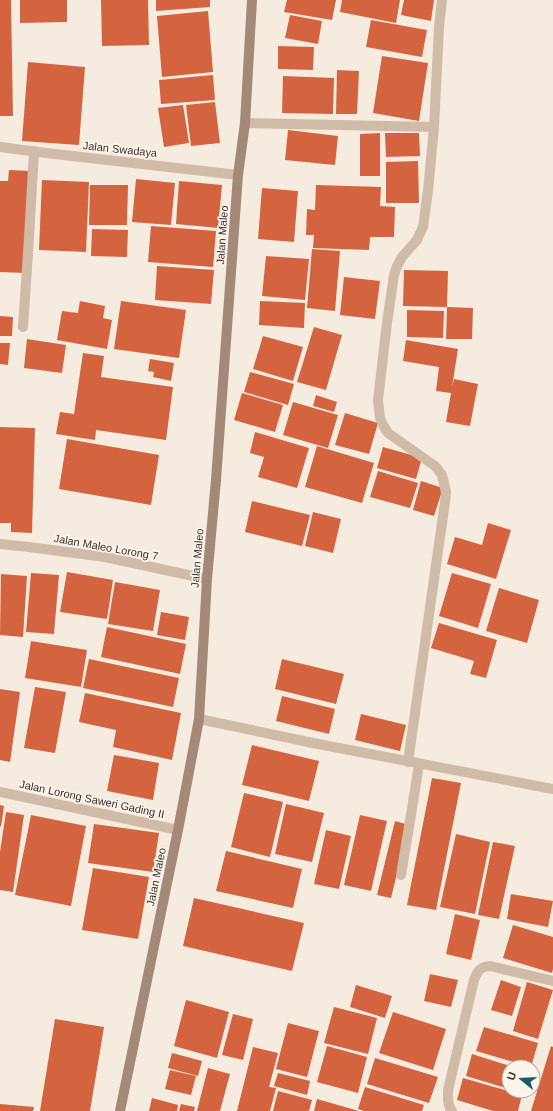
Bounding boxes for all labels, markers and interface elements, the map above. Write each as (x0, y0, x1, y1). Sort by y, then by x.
street label: Jalan Swadaya (82, 139, 159, 159)
street label: Jalan Maleo (214, 205, 230, 265)
street label: Jalan Maleo (188, 528, 206, 588)
street label: Jalan Maleo Lorong 7 (53, 532, 159, 562)
street label: Jalan Lorong Saweri Gading II (18, 778, 166, 820)
street label: Jalan Maleo (144, 847, 168, 907)
north arrow (501, 1059, 541, 1099)
text: U (505, 1070, 518, 1082)

